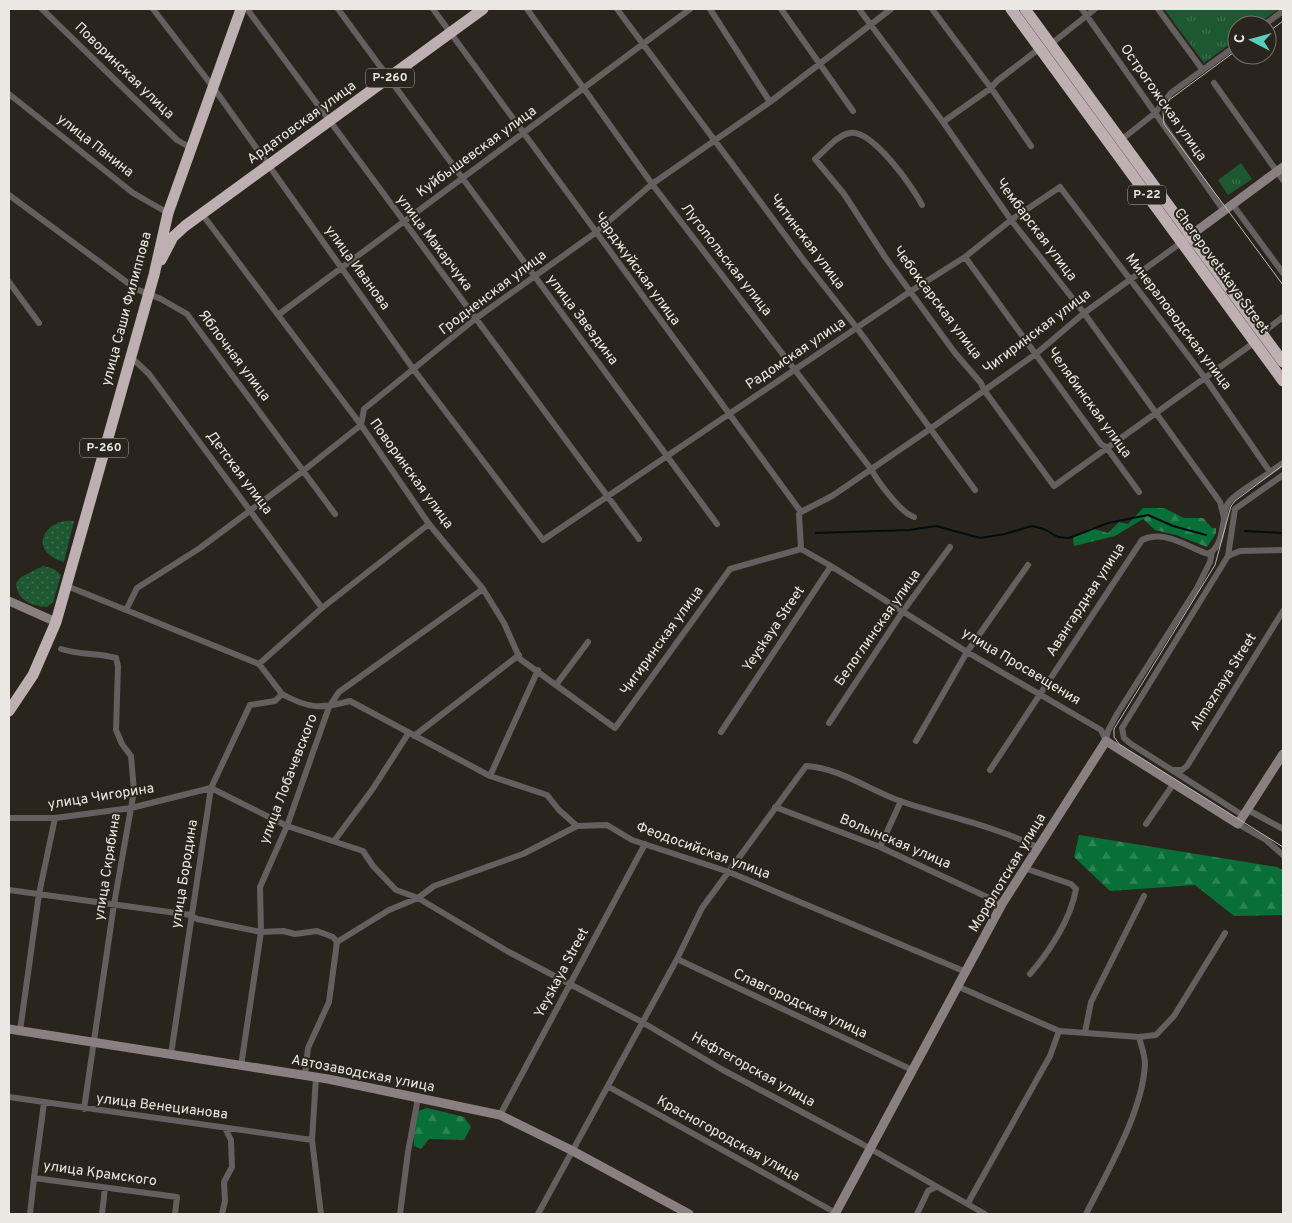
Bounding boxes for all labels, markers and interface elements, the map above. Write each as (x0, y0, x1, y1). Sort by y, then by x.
north arrow (1227, 15, 1277, 65)
street label: Поворинская улица (71, 19, 177, 123)
text: С (1232, 33, 1249, 44)
street label: Острогожская улица (1116, 41, 1210, 165)
road number: Р-260 (366, 68, 414, 88)
street label: Ардатовская улица (244, 78, 360, 168)
street label: Куйбышевская улица (414, 103, 540, 201)
street label: улица Панина (53, 111, 137, 181)
street label: Чембарская улица (992, 175, 1080, 285)
road number: Р-22 (1128, 186, 1166, 204)
street label: улица Макарчука (392, 191, 476, 295)
street label: Читинская улица (766, 191, 848, 293)
street label: Лугопольская улица (677, 200, 775, 320)
street label: Cherepovetskaya Street (1170, 205, 1272, 337)
street label: Чарджуйская улица (590, 209, 684, 329)
street label: улица Иванова (321, 222, 393, 314)
street label: улица Саши Филиппова (98, 230, 156, 388)
street label: Чебоксарская улица (889, 243, 985, 363)
street label: Гродненская улица (436, 247, 550, 339)
street label: Минераловодская улица (1121, 250, 1235, 394)
street label: улица Звездина (542, 271, 622, 369)
street label: Чигиринская улица (980, 286, 1094, 378)
street label: Яблочная улица (194, 307, 274, 405)
street label: Радомская улица (743, 314, 849, 394)
street label: Челябинская улица (1043, 345, 1135, 461)
street label: Поворинская улица (365, 416, 457, 532)
street label: Детская улица (202, 428, 276, 518)
road number: Р-260 (80, 438, 128, 458)
street label: Авангардная улица (1043, 540, 1129, 660)
street label: Белоглинская улица (831, 566, 925, 690)
street label: Чигиринская улица (617, 583, 707, 699)
street label: Yeyskaya Street (739, 583, 809, 675)
street label: улица Просвещения (959, 625, 1083, 709)
street label: Almaznaya Street (1187, 630, 1261, 734)
street label: улица Лобачевского (256, 711, 322, 846)
street label: улица Чигорина (47, 780, 155, 814)
street label: Волынская улица (837, 811, 953, 873)
street label: Морфлотская улица (966, 811, 1050, 935)
street label: улица Скрябина (91, 812, 125, 922)
street label: улица Бородина (168, 818, 202, 930)
street label: Феодосийская улица (634, 819, 772, 883)
street label: Yeyskaya Street (531, 925, 593, 1021)
street label: Славгородская улица (730, 965, 870, 1043)
street label: Нефтегорская улица (688, 1029, 818, 1111)
street label: Автозаводская улица (290, 1052, 436, 1096)
street label: улица Венецианова (95, 1090, 229, 1124)
street label: Красногородская улица (654, 1093, 802, 1185)
street label: улица Крамского (42, 1158, 158, 1190)

